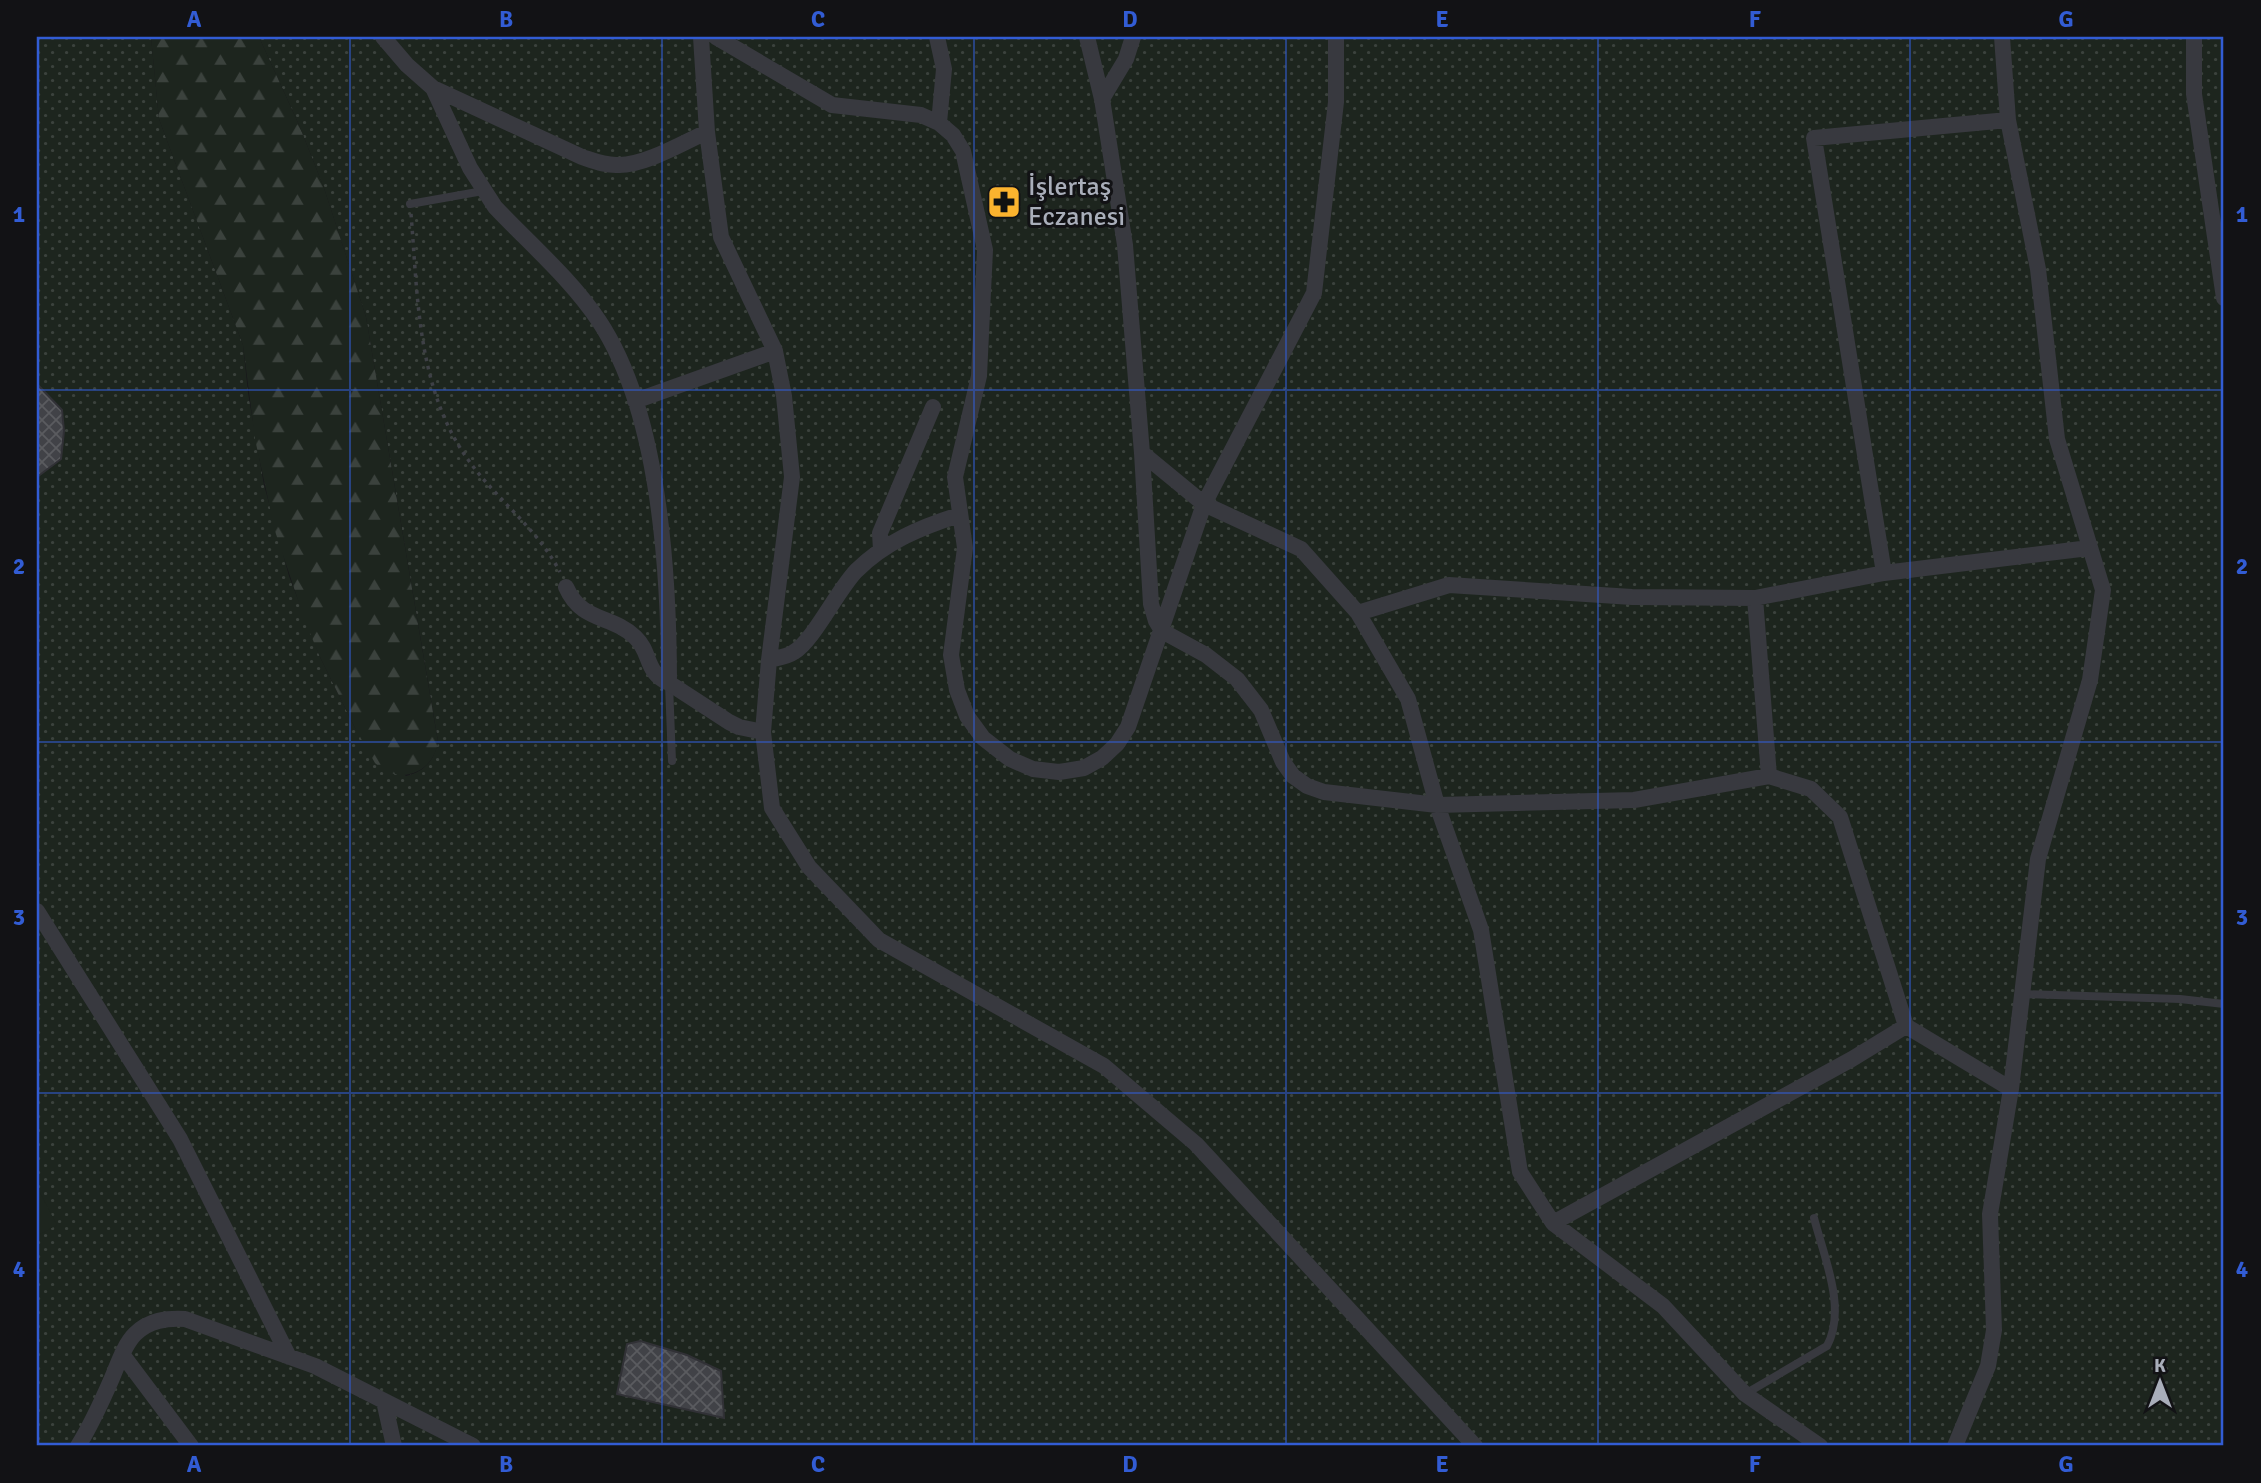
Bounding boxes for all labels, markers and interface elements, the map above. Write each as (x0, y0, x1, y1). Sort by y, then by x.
text: A (187, 5, 202, 34)
text: B (499, 5, 513, 34)
text: C (811, 5, 825, 34)
text: D (1122, 5, 1138, 34)
text: E (1435, 5, 1449, 34)
text: F (1749, 5, 1761, 34)
text: G (2058, 5, 2074, 34)
place label: İşlertaş Eczanesi (1028, 171, 1125, 233)
pharmacy icon: İşlertaş Eczanesi (985, 183, 1023, 221)
text: 1 (13, 200, 25, 229)
text: 1 (2236, 200, 2248, 229)
text: 2 (13, 552, 25, 581)
text: 2 (2236, 552, 2248, 581)
text: 3 (13, 903, 25, 932)
text: 3 (2236, 903, 2248, 932)
text: 4 (13, 1255, 25, 1284)
text: 4 (2236, 1255, 2248, 1284)
north arrow (2124, 1346, 2194, 1416)
text: K (2154, 1354, 2166, 1378)
text: A (187, 1450, 202, 1479)
text: B (499, 1450, 513, 1479)
text: C (811, 1450, 825, 1479)
text: D (1122, 1450, 1138, 1479)
text: E (1435, 1450, 1449, 1479)
text: F (1749, 1450, 1761, 1479)
text: G (2058, 1450, 2074, 1479)

